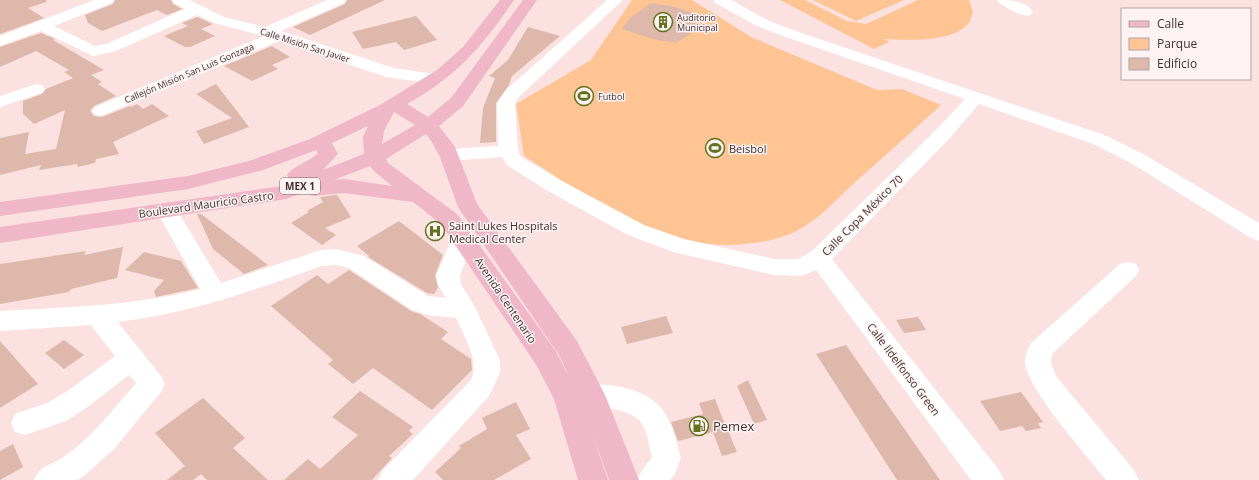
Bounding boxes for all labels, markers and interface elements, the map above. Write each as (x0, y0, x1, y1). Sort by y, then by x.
legend (1121, 8, 1251, 80)
building icon: Auditorio Municipal (652, 11, 674, 33)
place label: Auditorio Municipal (677, 11, 718, 34)
text: Calle (1157, 15, 1184, 32)
street label: Calle Misión San Javier (259, 24, 352, 66)
text: Parque (1157, 35, 1197, 52)
street label: Callejón Misión San Luis Gonzaga (122, 40, 256, 106)
text: Edificio (1157, 55, 1197, 72)
sports icon: Futbol (573, 85, 595, 107)
place label: Futbol (598, 90, 625, 103)
sports icon: Beisbol (704, 137, 726, 159)
place label: Beisbol (729, 141, 766, 156)
street label: Calle Copa México 70 (818, 171, 906, 259)
road number: MEX 1 (280, 178, 320, 194)
street label: Boulevard Mauricio Castro (138, 187, 275, 221)
place label: Saint Lukes Hospitals Medical Center (449, 218, 558, 246)
hospital icon: Saint Lukes Hospitals Medical Center (424, 220, 446, 242)
street label: Avenida Centenario (472, 254, 541, 346)
street label: Calle Ildelfonso Green (864, 320, 944, 418)
fuel station icon: Pemex (688, 415, 710, 437)
place label: Pemex (713, 417, 754, 435)

